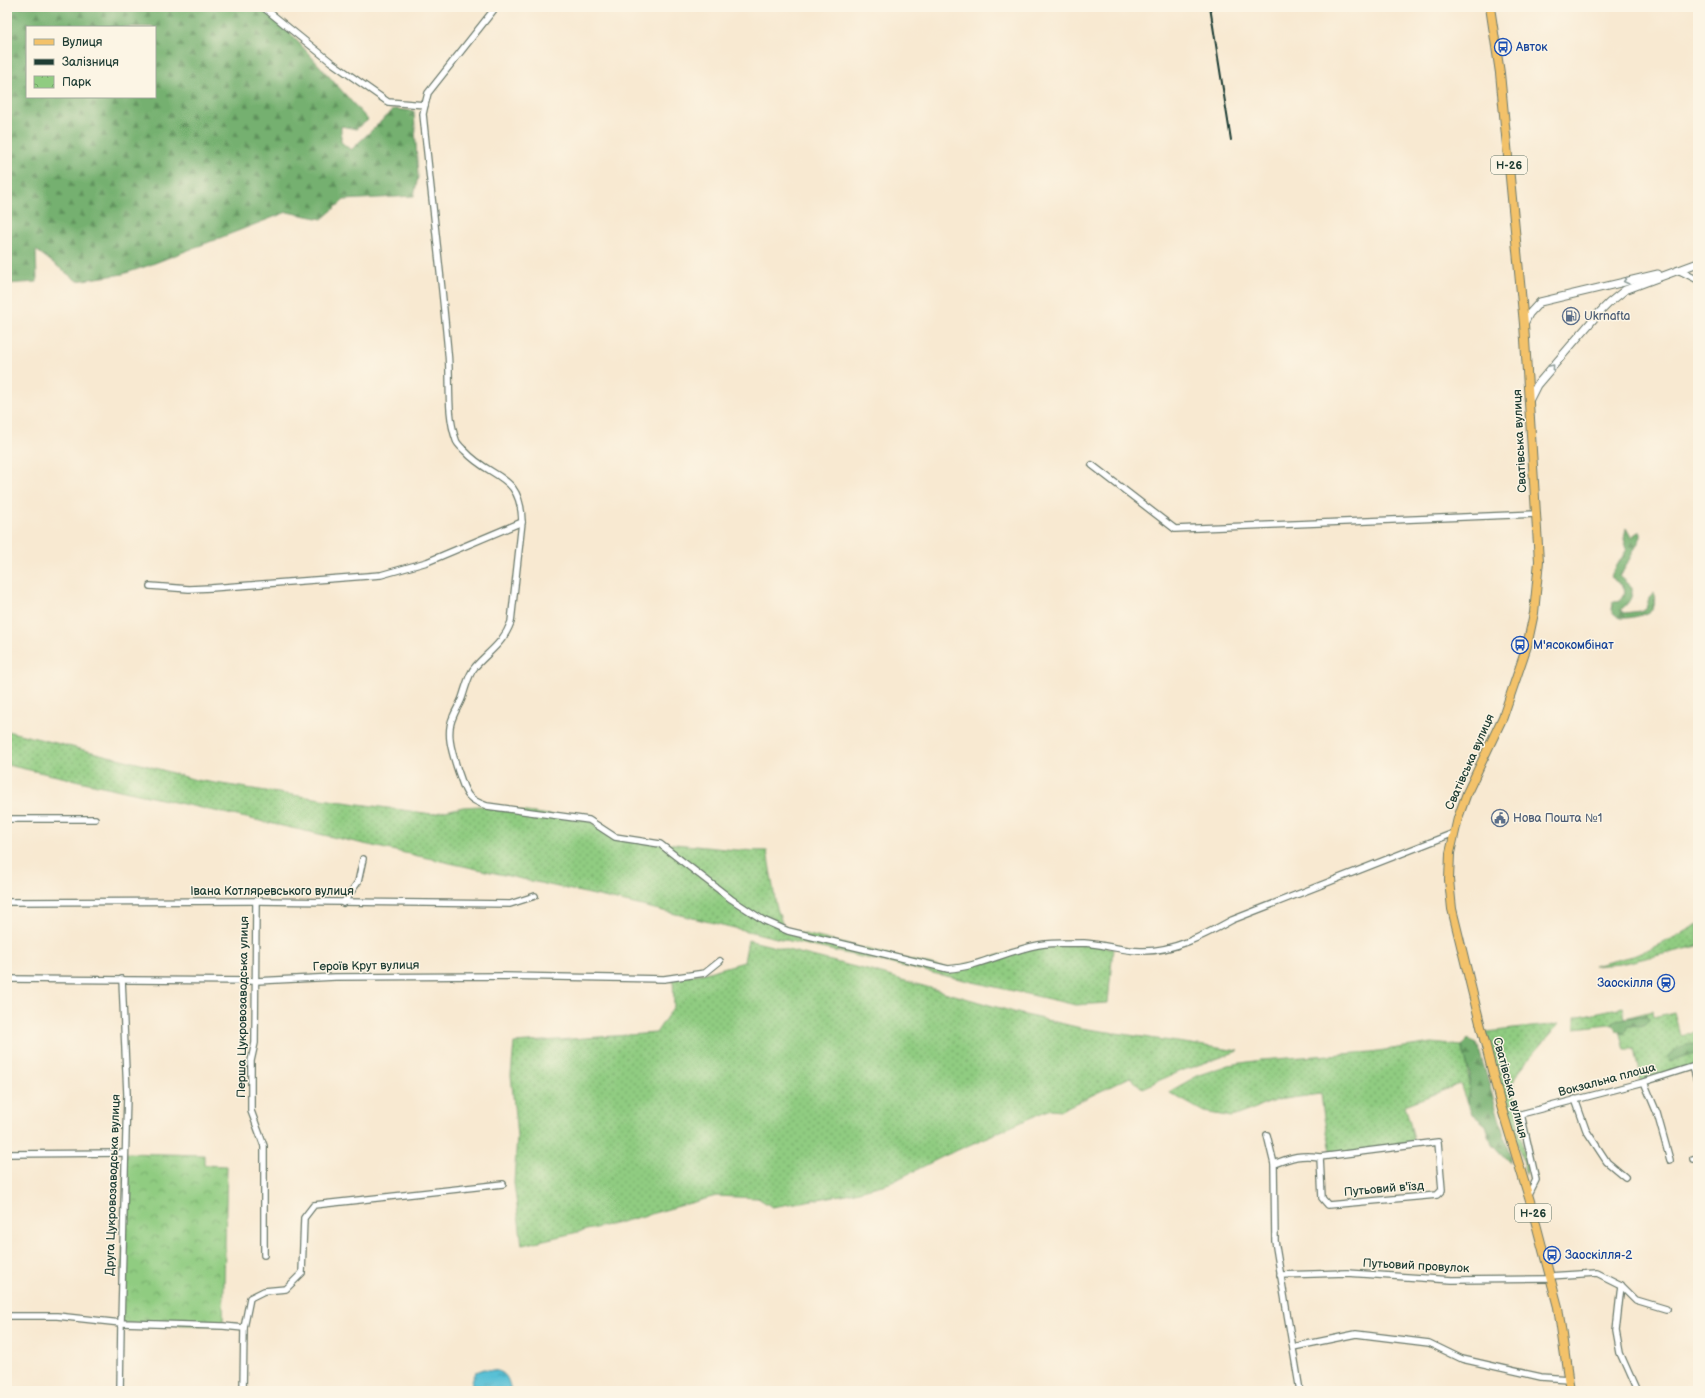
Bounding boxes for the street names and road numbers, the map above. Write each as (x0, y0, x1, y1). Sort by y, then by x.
road number: Н-26 (1491, 156, 1527, 174)
street label: Сватівська вулиця (1510, 388, 1530, 493)
street label: Сватівська вулиця (1442, 711, 1498, 812)
street label: Івана Котляревського вулиця (190, 884, 354, 899)
street label: Перша Цукровозаводська улиця (234, 916, 252, 1098)
street label: Героїв Крут вулиця (313, 958, 420, 974)
street label: Сватівська вулиця (1489, 1036, 1531, 1140)
street label: Вокзальна площа (1557, 1060, 1657, 1100)
street label: Друга Цукровозаводська вулиця (102, 1094, 124, 1276)
street label: Путьовий в'їзд (1343, 1178, 1425, 1200)
road number: Н-26 (1515, 1204, 1551, 1222)
street label: Путьовий провулок (1362, 1256, 1470, 1276)

